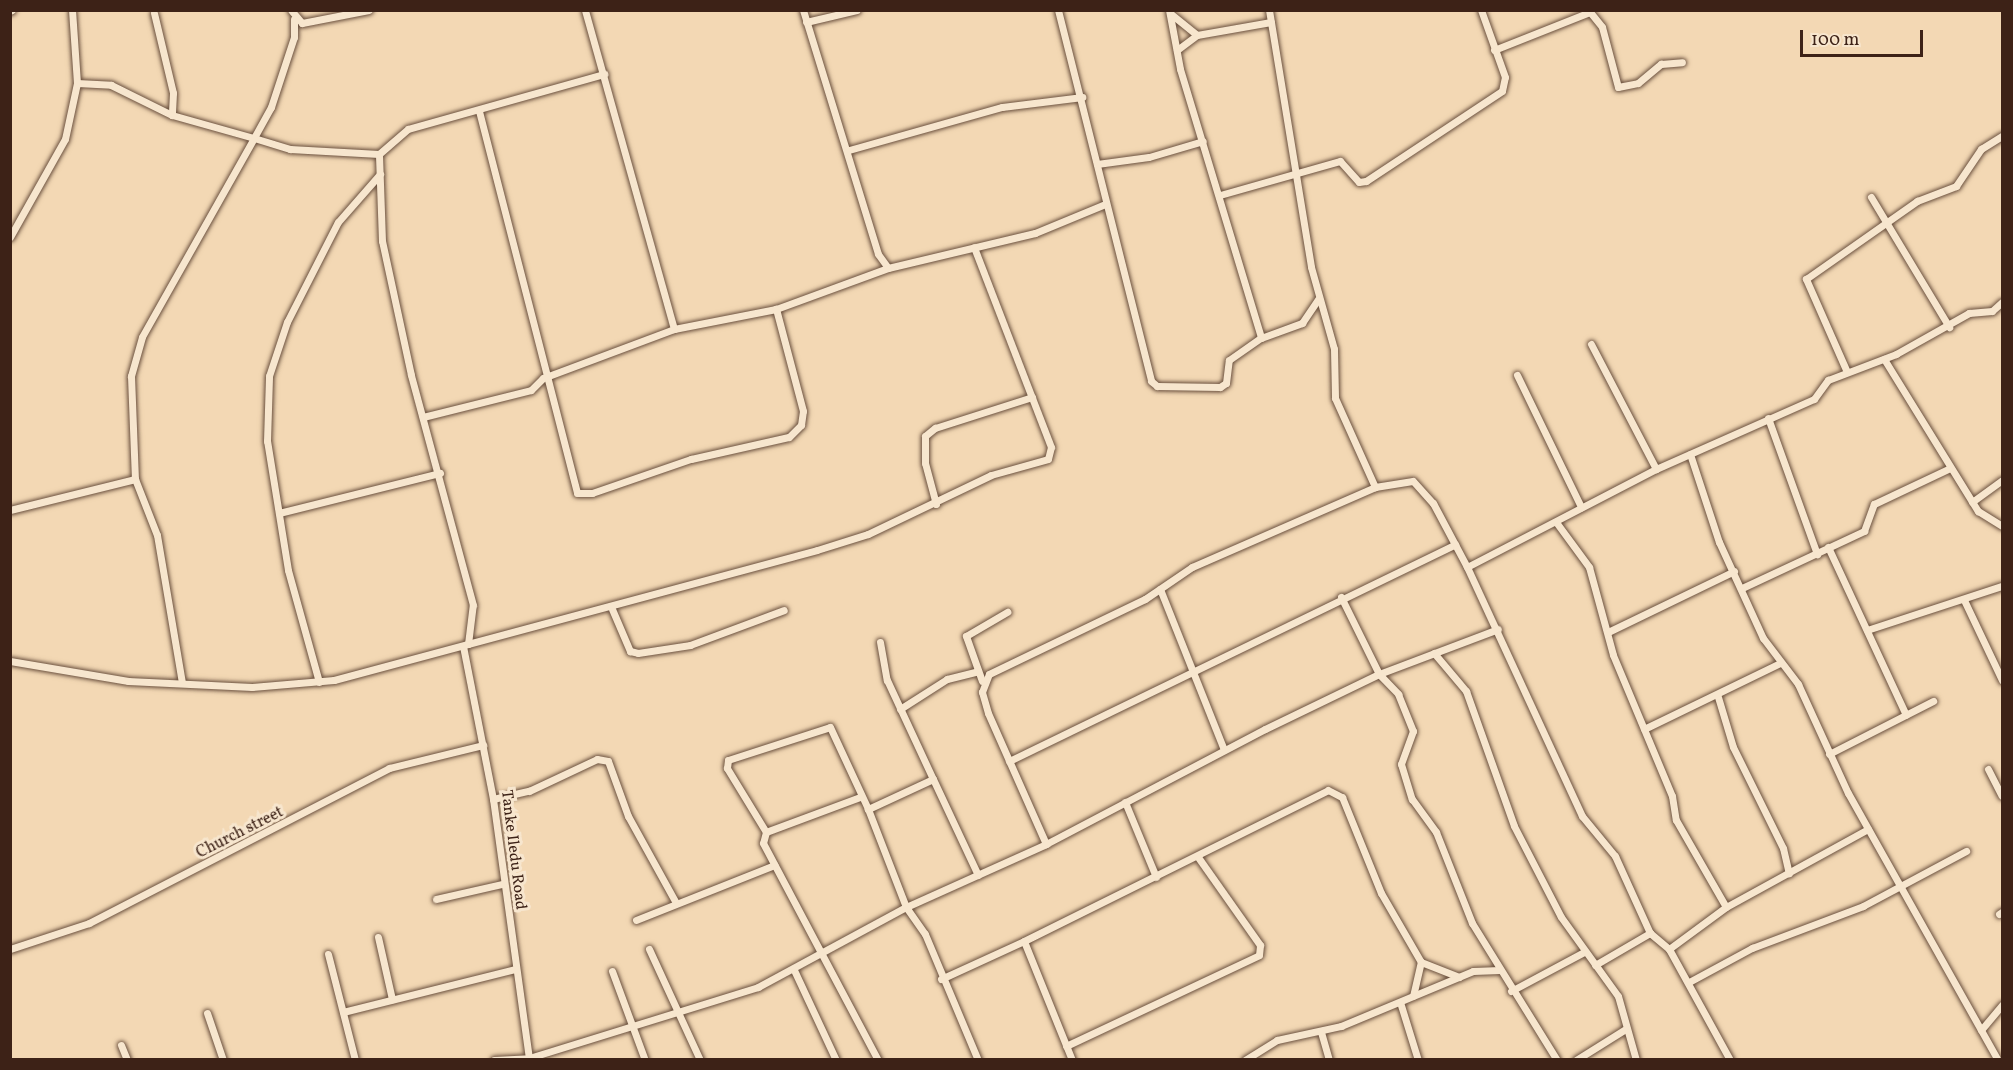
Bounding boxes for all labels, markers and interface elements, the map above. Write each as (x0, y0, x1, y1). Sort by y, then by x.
scale bar (1803, 18, 1926, 56)
text: 100 m (1811, 28, 1860, 53)
street label: Tanke Iledu Road (496, 789, 530, 911)
street label: Church street (193, 803, 287, 863)

